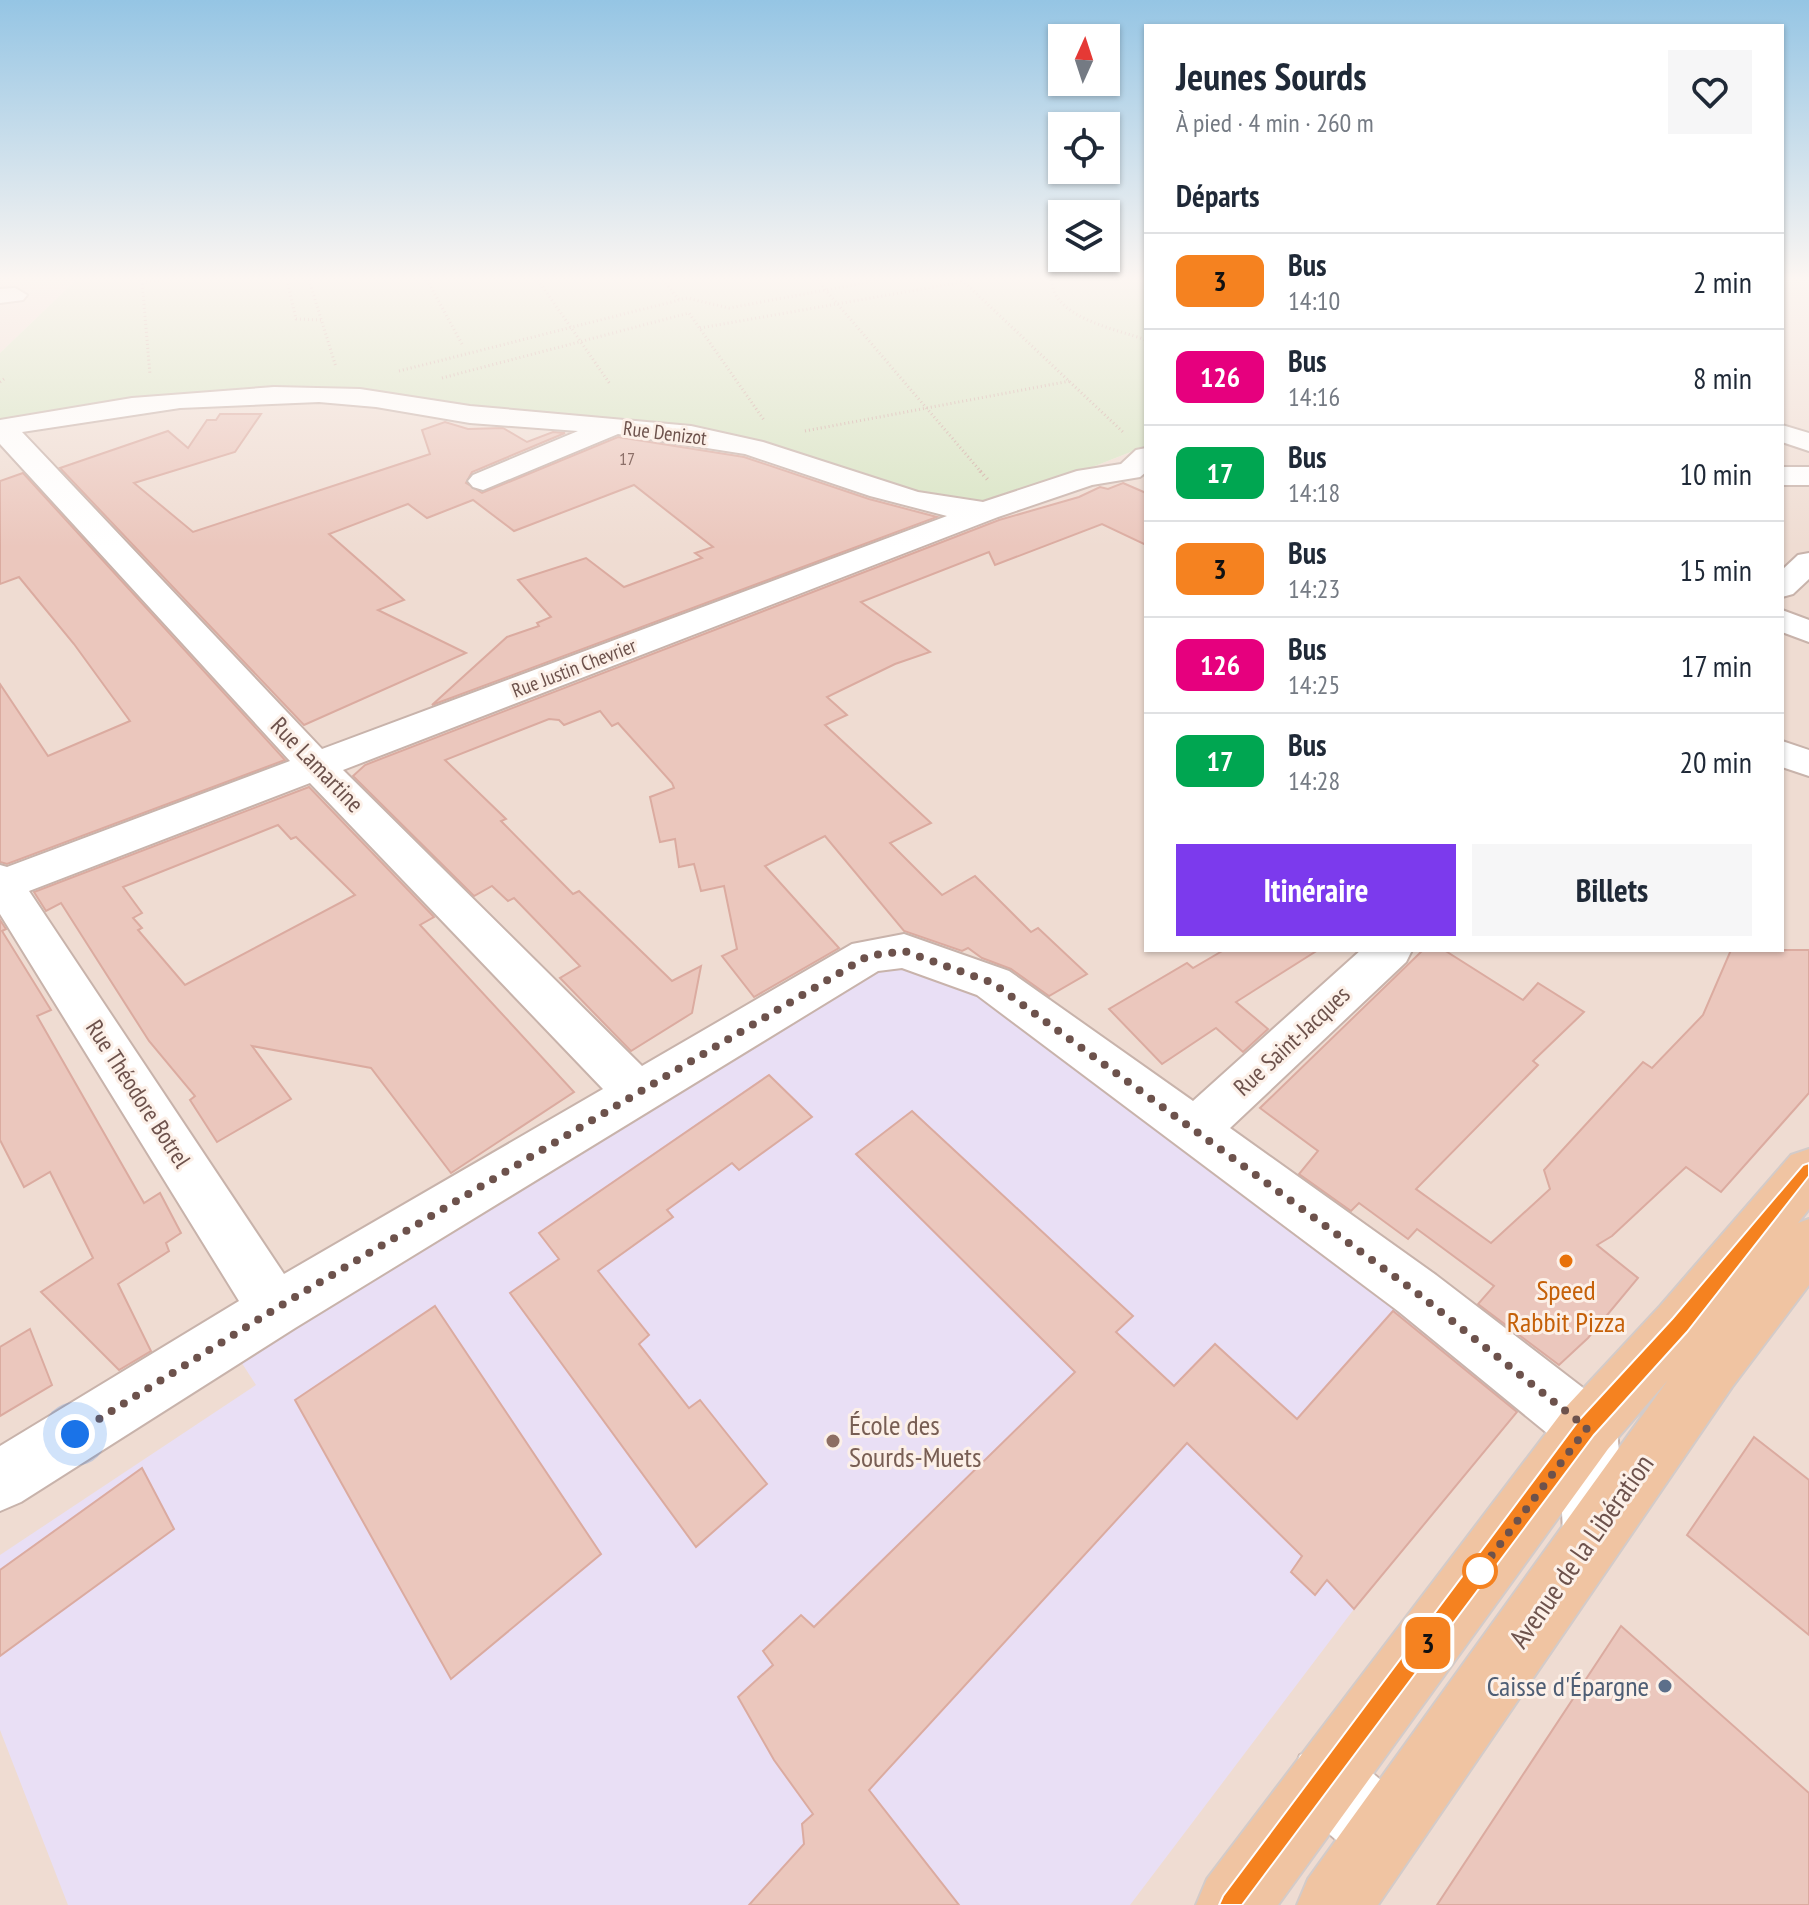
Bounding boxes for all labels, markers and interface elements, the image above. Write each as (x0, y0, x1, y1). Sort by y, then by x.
north arrow (1048, 24, 1120, 96)
map controls (1048, 24, 1120, 272)
button: heart (1668, 50, 1752, 134)
text: Jeunes Sourds (1176, 51, 1367, 100)
text: À pied · 4 min · 260 m (1176, 106, 1374, 139)
button: locate (1048, 112, 1120, 184)
text: Départs (1176, 176, 1259, 215)
button: layers (1048, 200, 1120, 272)
text: Bus (1288, 245, 1327, 284)
text: 3 (1213, 262, 1227, 299)
text: 2 min (1693, 262, 1752, 301)
text: 14:10 (1288, 284, 1340, 317)
text: Bus (1288, 341, 1327, 380)
text: 126 (1200, 358, 1240, 395)
text: 8 min (1693, 358, 1752, 397)
text: 14:16 (1288, 380, 1340, 413)
street label: Rue Denizot (622, 415, 709, 451)
text: Bus (1288, 437, 1327, 476)
house number: 17 (619, 447, 635, 470)
text: 17 (1207, 454, 1233, 491)
text: 10 min (1679, 454, 1752, 493)
text: 14:18 (1288, 476, 1340, 509)
text: Bus (1288, 533, 1327, 572)
text: 3 (1213, 550, 1227, 587)
text: 15 min (1679, 550, 1752, 589)
text: 14:23 (1288, 572, 1340, 605)
text: Bus (1288, 629, 1327, 668)
street label: Rue Justin Chevrier (508, 632, 640, 704)
text: 126 (1200, 646, 1240, 683)
text: 17 min (1681, 646, 1752, 685)
text: 14:25 (1288, 668, 1340, 701)
street label: Rue Lamartine (264, 710, 370, 819)
text: Bus (1288, 725, 1327, 764)
text: 17 (1207, 742, 1233, 779)
text: 20 min (1679, 742, 1752, 781)
text: 14:28 (1288, 764, 1340, 797)
button: Itinéraire (1176, 844, 1456, 936)
button: Billets (1472, 844, 1752, 936)
street label: Rue Saint-Jacques (1227, 979, 1356, 1102)
street label: Rue Théodore Botrel (79, 1014, 198, 1174)
marker: Speed Rabbit Pizza (1557, 1252, 1575, 1270)
place label: Speed Rabbit Pizza (1507, 1271, 1625, 1340)
place label: École des Sourds-Muets (849, 1406, 981, 1475)
your location (55, 1414, 95, 1454)
marker: École des Sourds-Muets (824, 1432, 842, 1450)
street label: Avenue de la Libération (1500, 1447, 1661, 1655)
unlabelled marker (1463, 1554, 1497, 1588)
line badge: 3 (1402, 1617, 1454, 1669)
text: 3 (1421, 1624, 1435, 1661)
place label: Caisse d'Épargne (1487, 1667, 1649, 1704)
marker: Caisse d'Épargne (1656, 1677, 1674, 1695)

